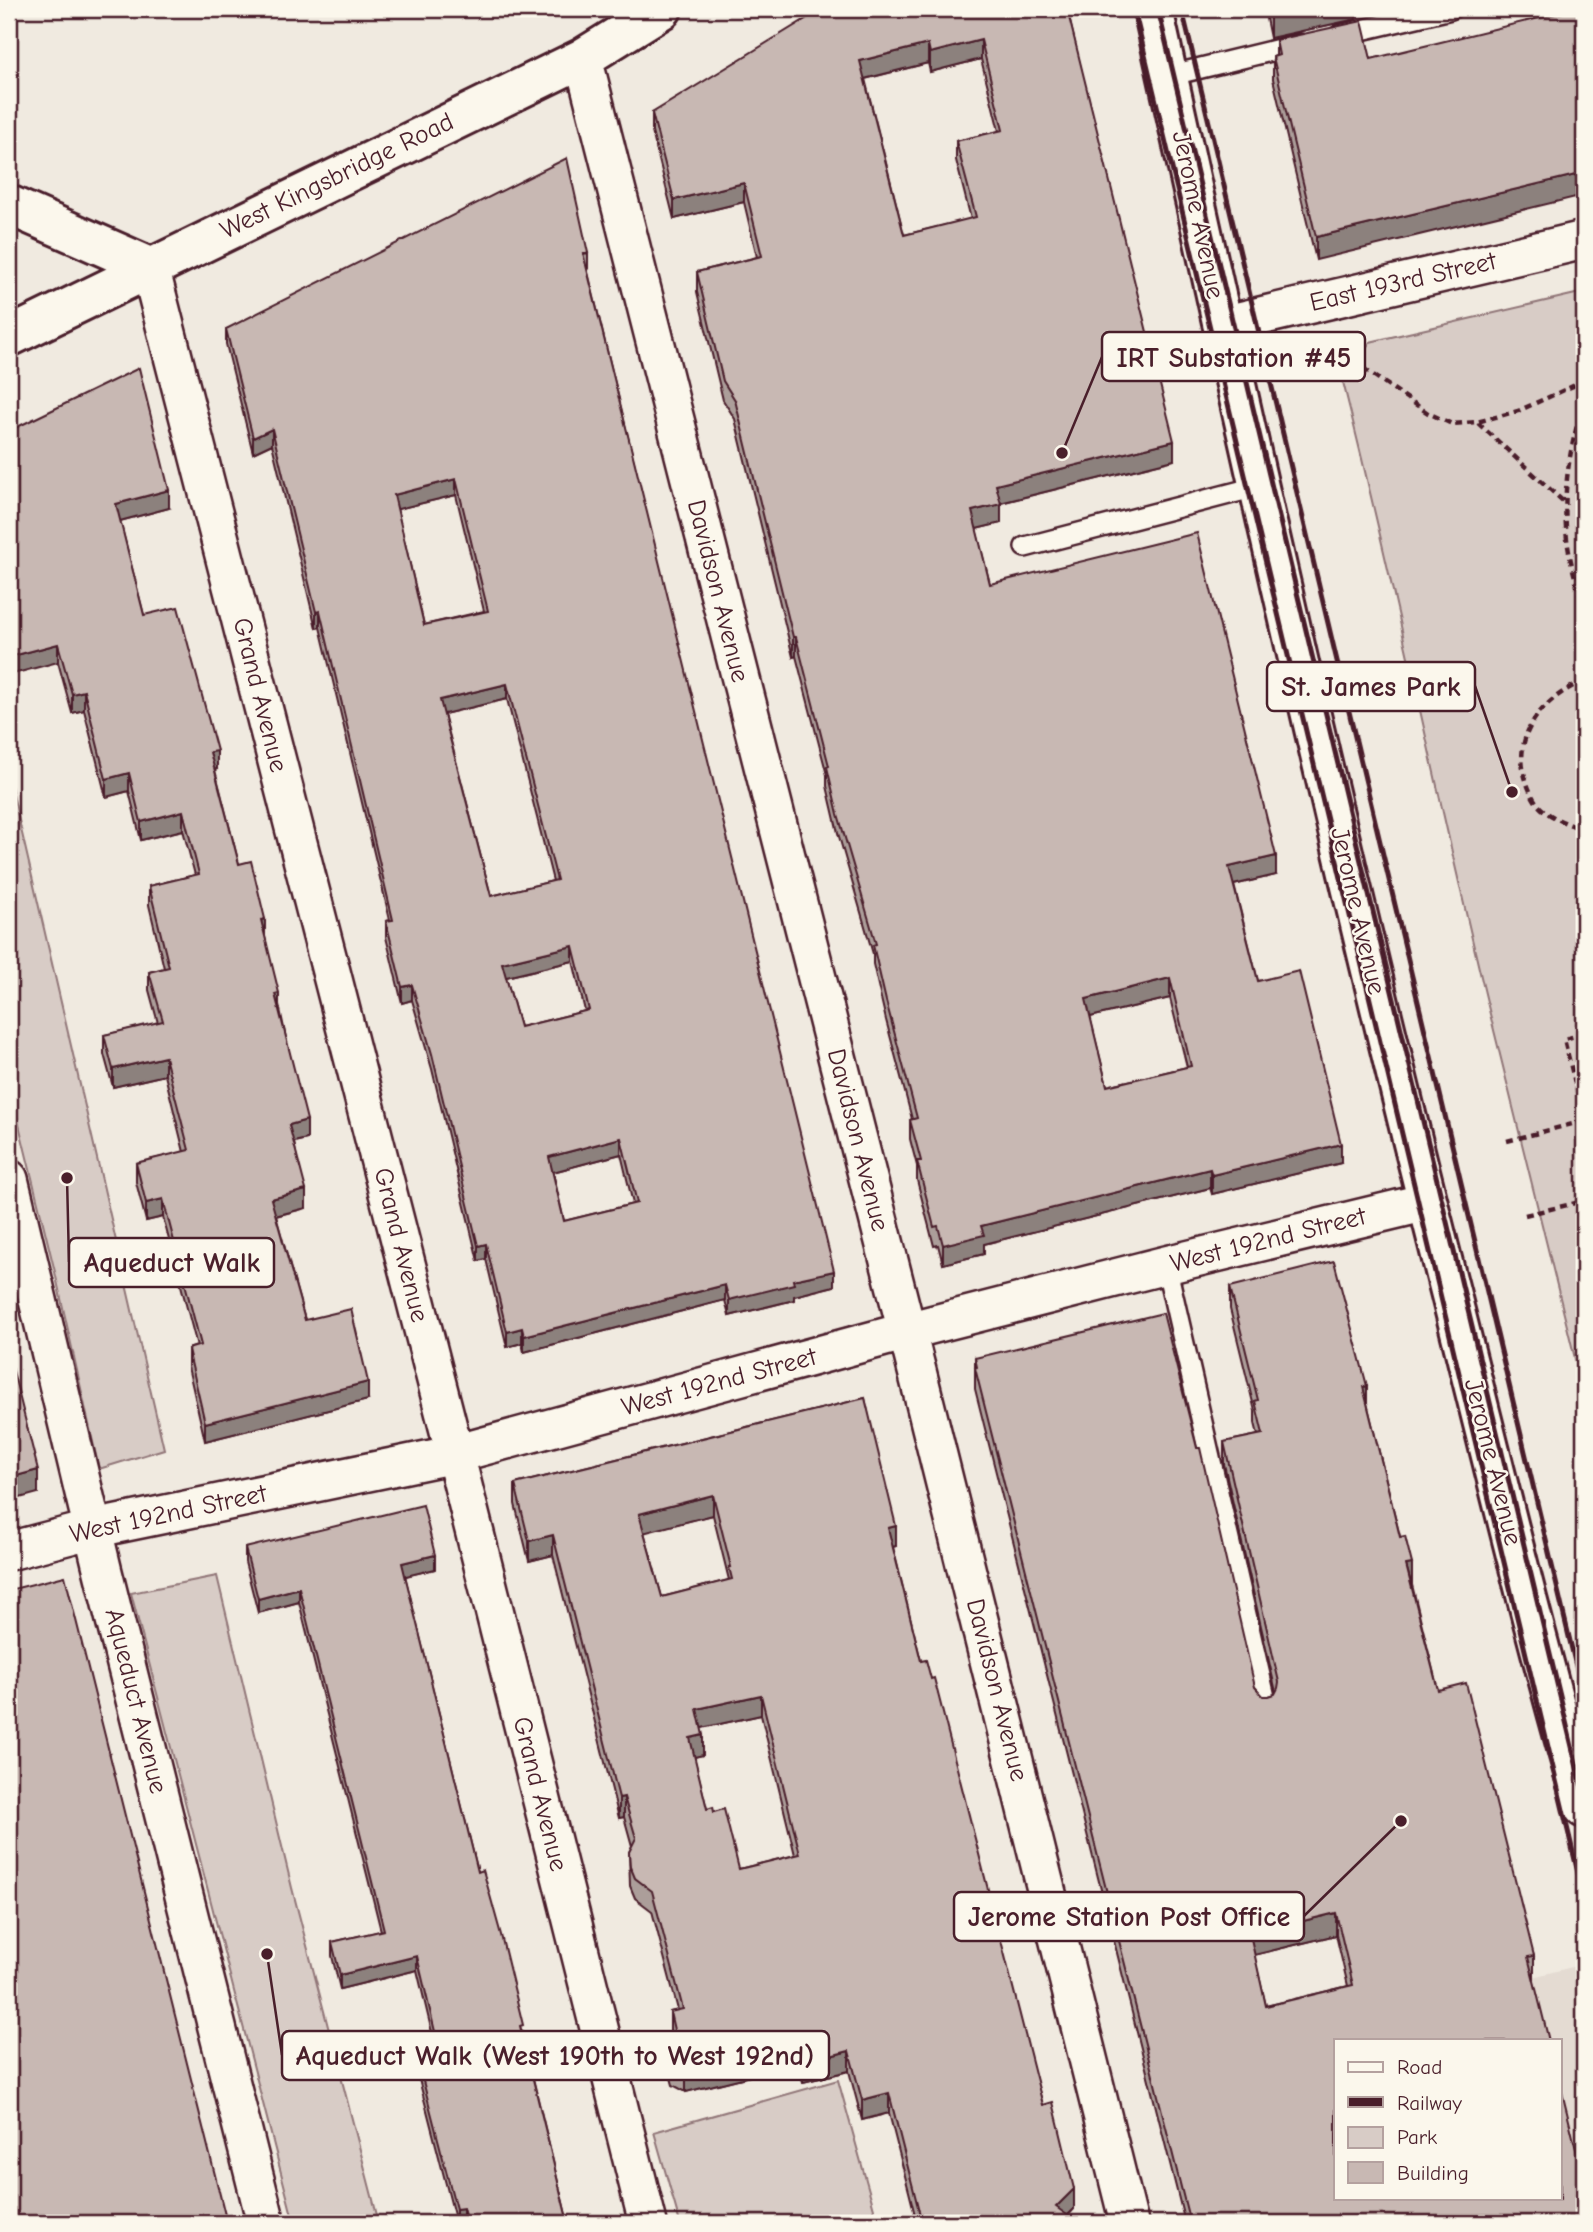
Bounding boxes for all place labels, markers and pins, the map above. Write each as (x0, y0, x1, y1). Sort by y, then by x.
callout: IRT Substation #45 (1102, 332, 1365, 381)
callout: St. James Park (1267, 662, 1475, 711)
callout: Aqueduct Walk (69, 1238, 274, 1287)
callout: Jerome Station Post Office (954, 1892, 1304, 1941)
callout: Aqueduct Walk (West 190th to West 192nd) (282, 2031, 829, 2080)

